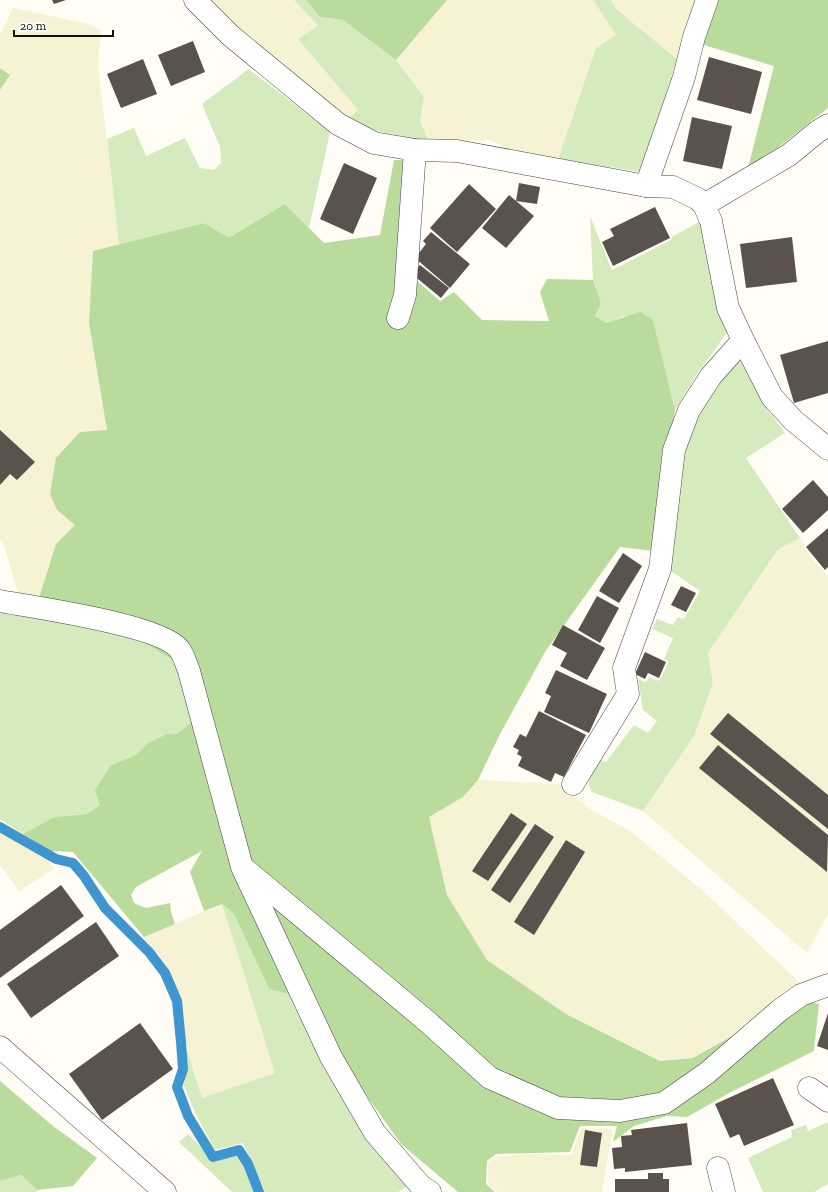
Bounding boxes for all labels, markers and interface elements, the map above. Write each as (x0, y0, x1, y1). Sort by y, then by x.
scale bar (14, 12, 113, 38)
text: 20 m (20, 19, 47, 33)

